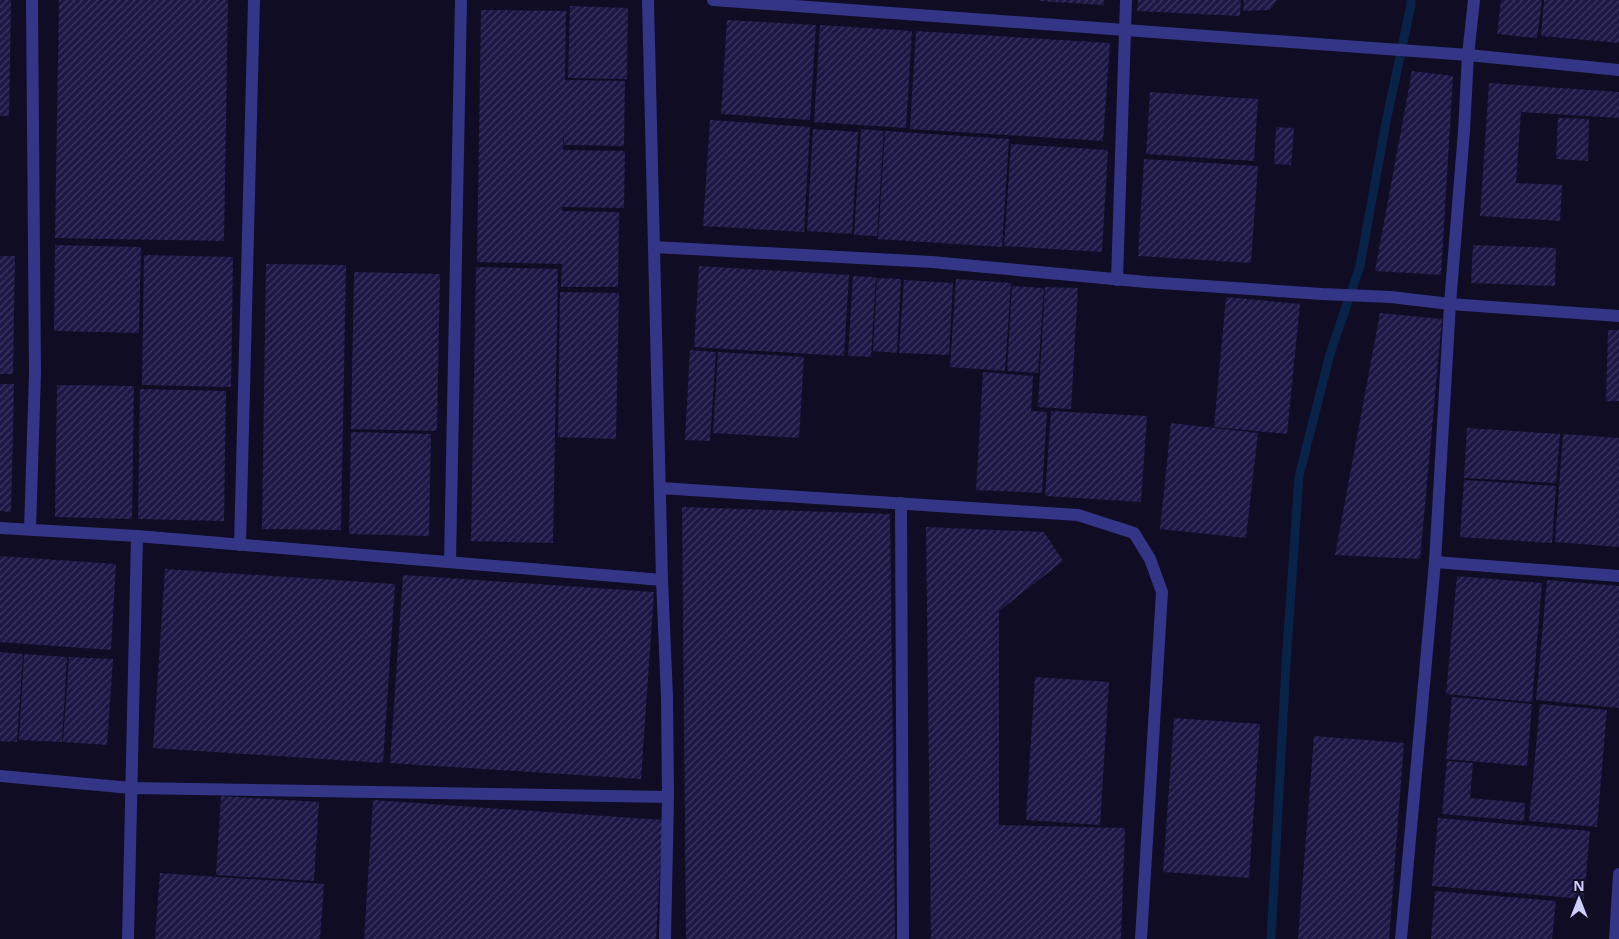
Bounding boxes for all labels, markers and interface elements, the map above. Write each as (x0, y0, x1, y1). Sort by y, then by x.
north arrow (1554, 874, 1604, 924)
text: N (1573, 876, 1585, 895)

